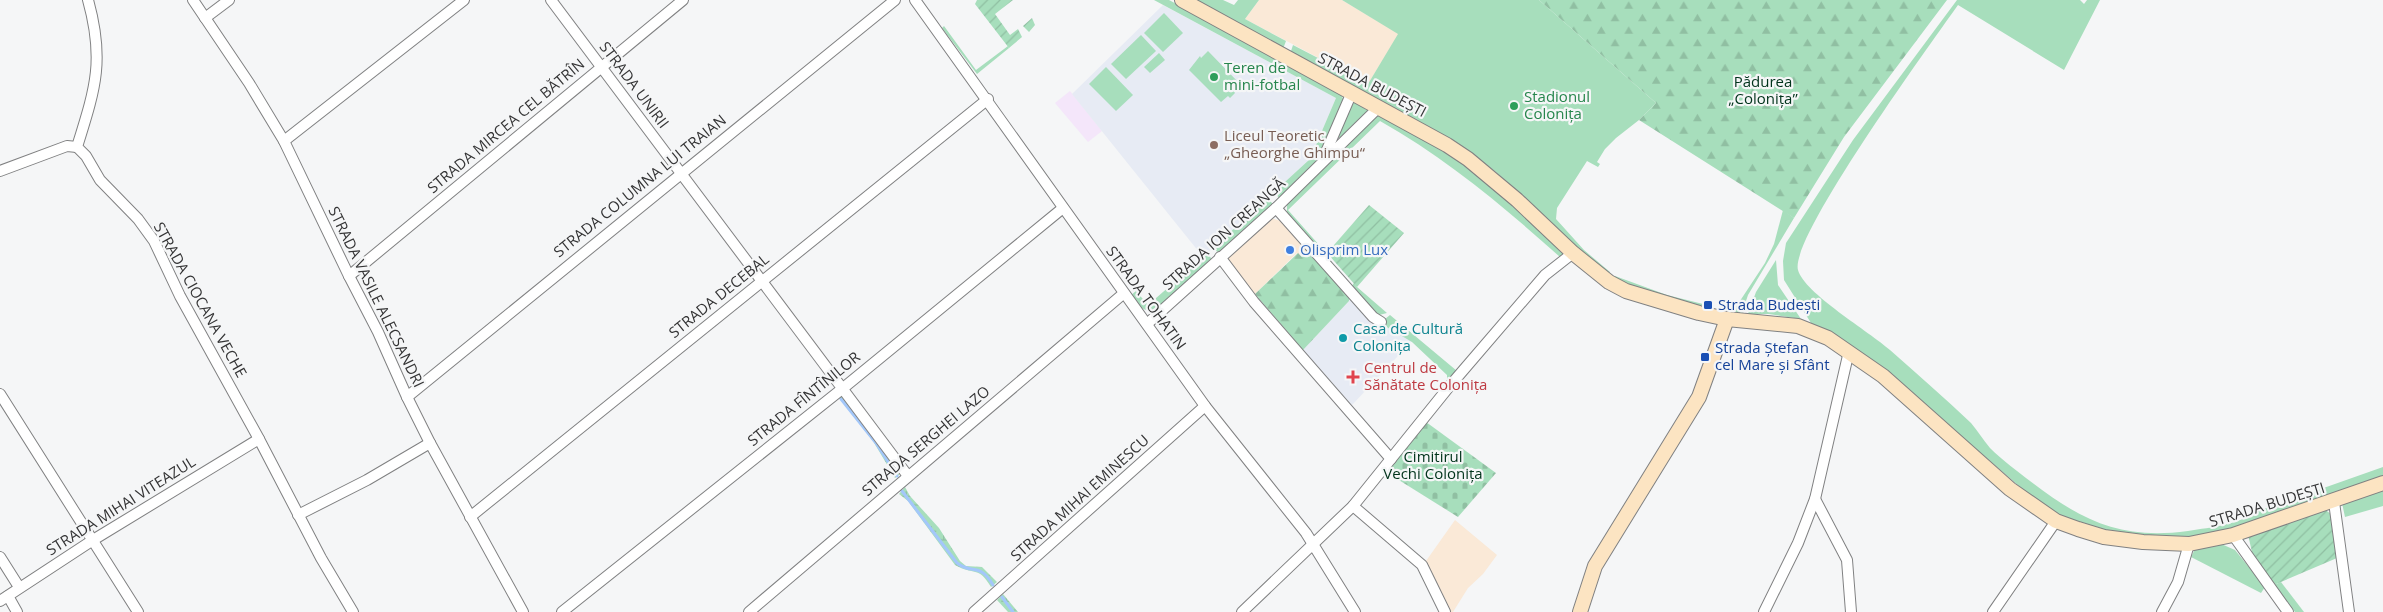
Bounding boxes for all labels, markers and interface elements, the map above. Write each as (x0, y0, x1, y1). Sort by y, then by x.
street label: STRADA UNIRII (596, 37, 674, 132)
street label: STRADA BUDEȘTI (1315, 47, 1430, 121)
street label: STRADA MIRCEA CEL BĂTRÎN (423, 54, 588, 197)
place label: Teren de mini-fotbal (1224, 57, 1300, 94)
marker: Teren de mini-fotbal (1208, 71, 1220, 83)
park label: Pădurea „Colonița” (1728, 71, 1798, 108)
place label: Stadionul Colonița (1524, 86, 1590, 123)
marker: Stadionul Colonița (1508, 100, 1520, 112)
street label: STRADA COLUMNA LUI TRAIAN (549, 109, 730, 261)
place label: Liceul Teoretic „Gheorghe Ghimpu“ (1224, 125, 1366, 162)
marker: Liceul Teoretic „Gheorghe Ghimpu“ (1208, 139, 1220, 151)
street label: STRADA ION CREANGĂ (1158, 172, 1289, 294)
street label: STRADA VASILE ALECSANDRI (324, 203, 429, 390)
street label: STRADA CIOCANA VECHE (150, 218, 252, 381)
place label: Olisprim Lux (1300, 239, 1388, 259)
street label: STRADA TOHATIN (1102, 241, 1191, 353)
marker: Olisprim Lux (1284, 244, 1296, 256)
street label: STRADA DECEBAL (664, 248, 773, 342)
place label: Strada Budești (1718, 294, 1820, 314)
marker: Strada Budești (1702, 299, 1714, 311)
place label: Casa de Cultură Colonița (1353, 318, 1463, 355)
marker: Casa de Cultură Colonița (1337, 332, 1349, 344)
place label: Strada Ștefan cel Mare și Sfânt (1715, 337, 1830, 374)
street label: STRADA FÎNTÎNILOR (743, 346, 864, 450)
marker: Strada Ștefan cel Mare și Sfânt (1699, 351, 1711, 363)
place label: Centrul de Sănătate Colonița (1364, 357, 1487, 394)
marker: Centrul de Sănătate Colonița (1346, 370, 1360, 384)
street label: STRADA SERGHEI LAZO (857, 381, 994, 500)
street label: STRADA MIHAI EMINESCU (1006, 430, 1153, 565)
park label: Cimitirul Vechi Colonița (1383, 446, 1483, 483)
street label: STRADA MIHAI VITEAZUL (42, 451, 199, 559)
street label: STRADA BUDEȘTI (2206, 477, 2327, 531)

